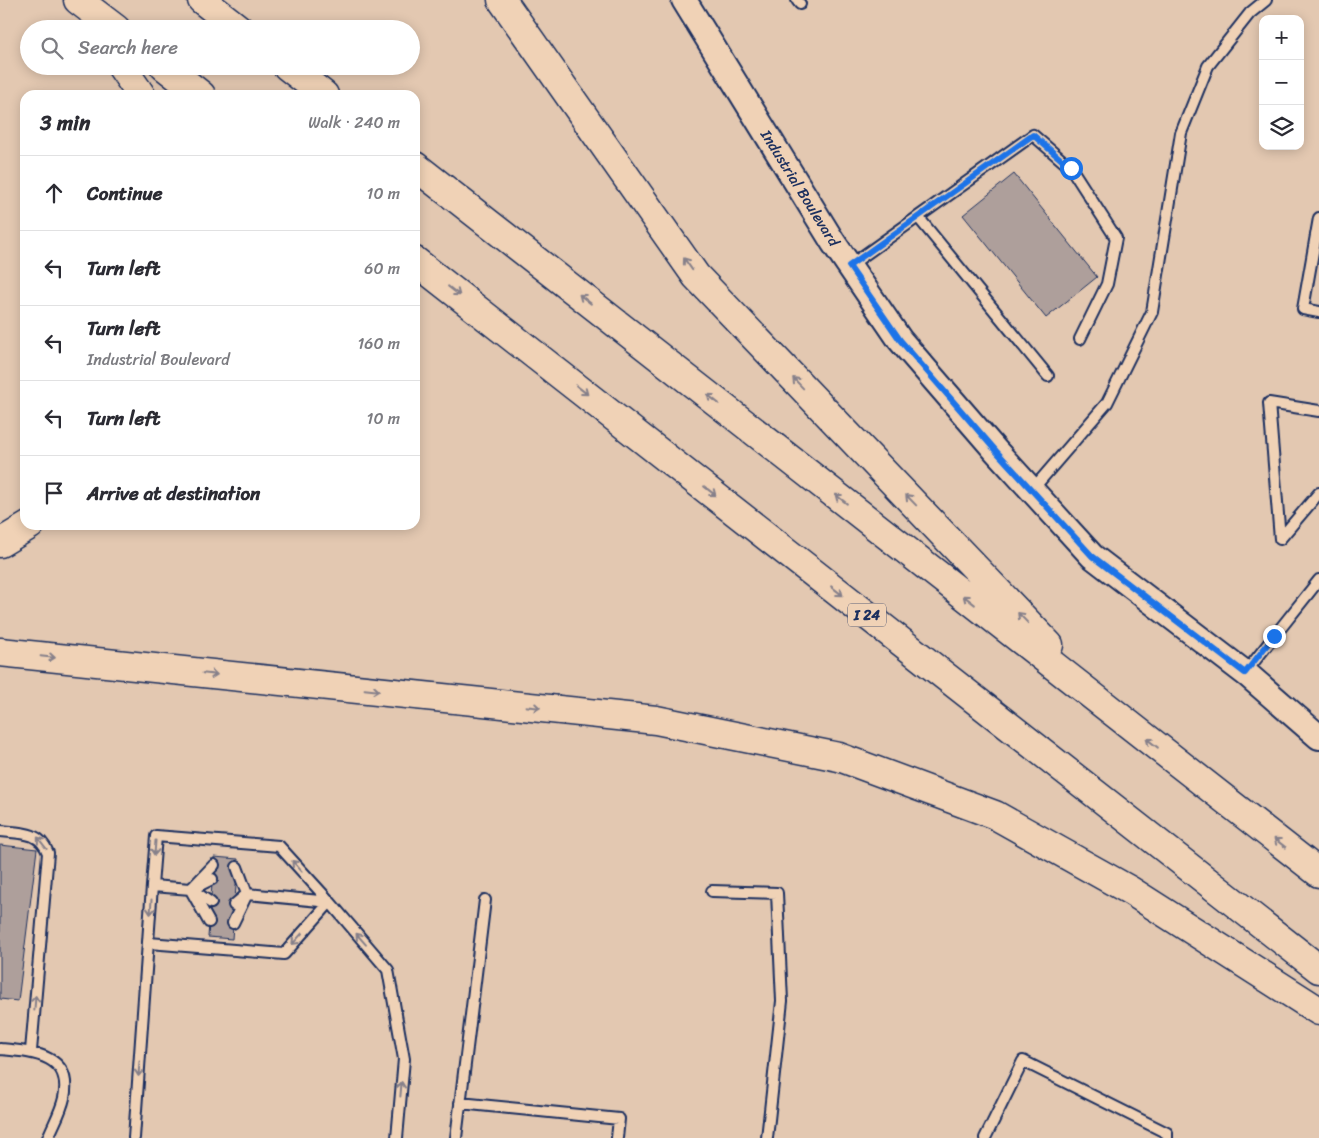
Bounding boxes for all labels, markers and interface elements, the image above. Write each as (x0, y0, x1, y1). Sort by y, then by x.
map controls (1259, 15, 1304, 150)
button: + (1259, 15, 1304, 60)
search box (20, 20, 420, 75)
text: Search here (78, 31, 178, 64)
icon: search (38, 34, 66, 62)
button: − (1259, 60, 1304, 105)
text: 3 min (40, 104, 90, 142)
button: layers (1259, 105, 1304, 150)
text: Walk · 240 m (308, 108, 400, 137)
street label: Industrial Boulevard (753, 123, 847, 253)
route start (1060, 157, 1083, 180)
text: Continue (87, 177, 163, 210)
icon: ahead (40, 179, 68, 207)
text: 10 m (367, 179, 400, 208)
text: Turn left (87, 252, 160, 285)
icon: left (40, 254, 68, 282)
text: 60 m (364, 254, 400, 283)
one-way arrow (683, 257, 693, 271)
one-way arrow (447, 285, 460, 296)
one-way arrow (578, 294, 592, 304)
text: Turn left (87, 312, 160, 345)
icon: left (40, 329, 68, 357)
text: 160 m (357, 329, 400, 358)
text: Industrial Boulevard (87, 345, 230, 374)
one-way arrow (792, 377, 804, 389)
one-way arrow (575, 385, 588, 396)
one-way arrow (707, 394, 720, 405)
text: Turn left (87, 402, 160, 435)
icon: left (40, 404, 68, 432)
text: 10 m (367, 404, 400, 433)
text: Arrive at destination (87, 477, 260, 510)
icon: arrive (40, 479, 68, 507)
one-way arrow (703, 485, 716, 496)
one-way arrow (835, 494, 848, 505)
one-way arrow (905, 494, 917, 507)
one-way arrow (830, 586, 844, 596)
one-way arrow (963, 594, 976, 605)
road number: I 24 (848, 604, 886, 626)
one-way arrow (1017, 612, 1029, 624)
route end (1263, 625, 1286, 648)
one-way arrow (40, 652, 56, 662)
one-way arrow (202, 669, 218, 679)
one-way arrow (363, 686, 379, 695)
one-way arrow (525, 702, 541, 712)
one-way arrow (1145, 738, 1159, 748)
one-way arrow (36, 837, 47, 850)
one-way arrow (1274, 837, 1287, 848)
one-way arrow (150, 840, 160, 856)
one-way arrow (291, 860, 303, 873)
one-way arrow (147, 899, 156, 915)
one-way arrow (291, 932, 303, 945)
one-way arrow (355, 932, 366, 945)
one-way arrow (30, 995, 40, 1011)
one-way arrow (135, 1061, 144, 1077)
one-way arrow (396, 1082, 406, 1098)

